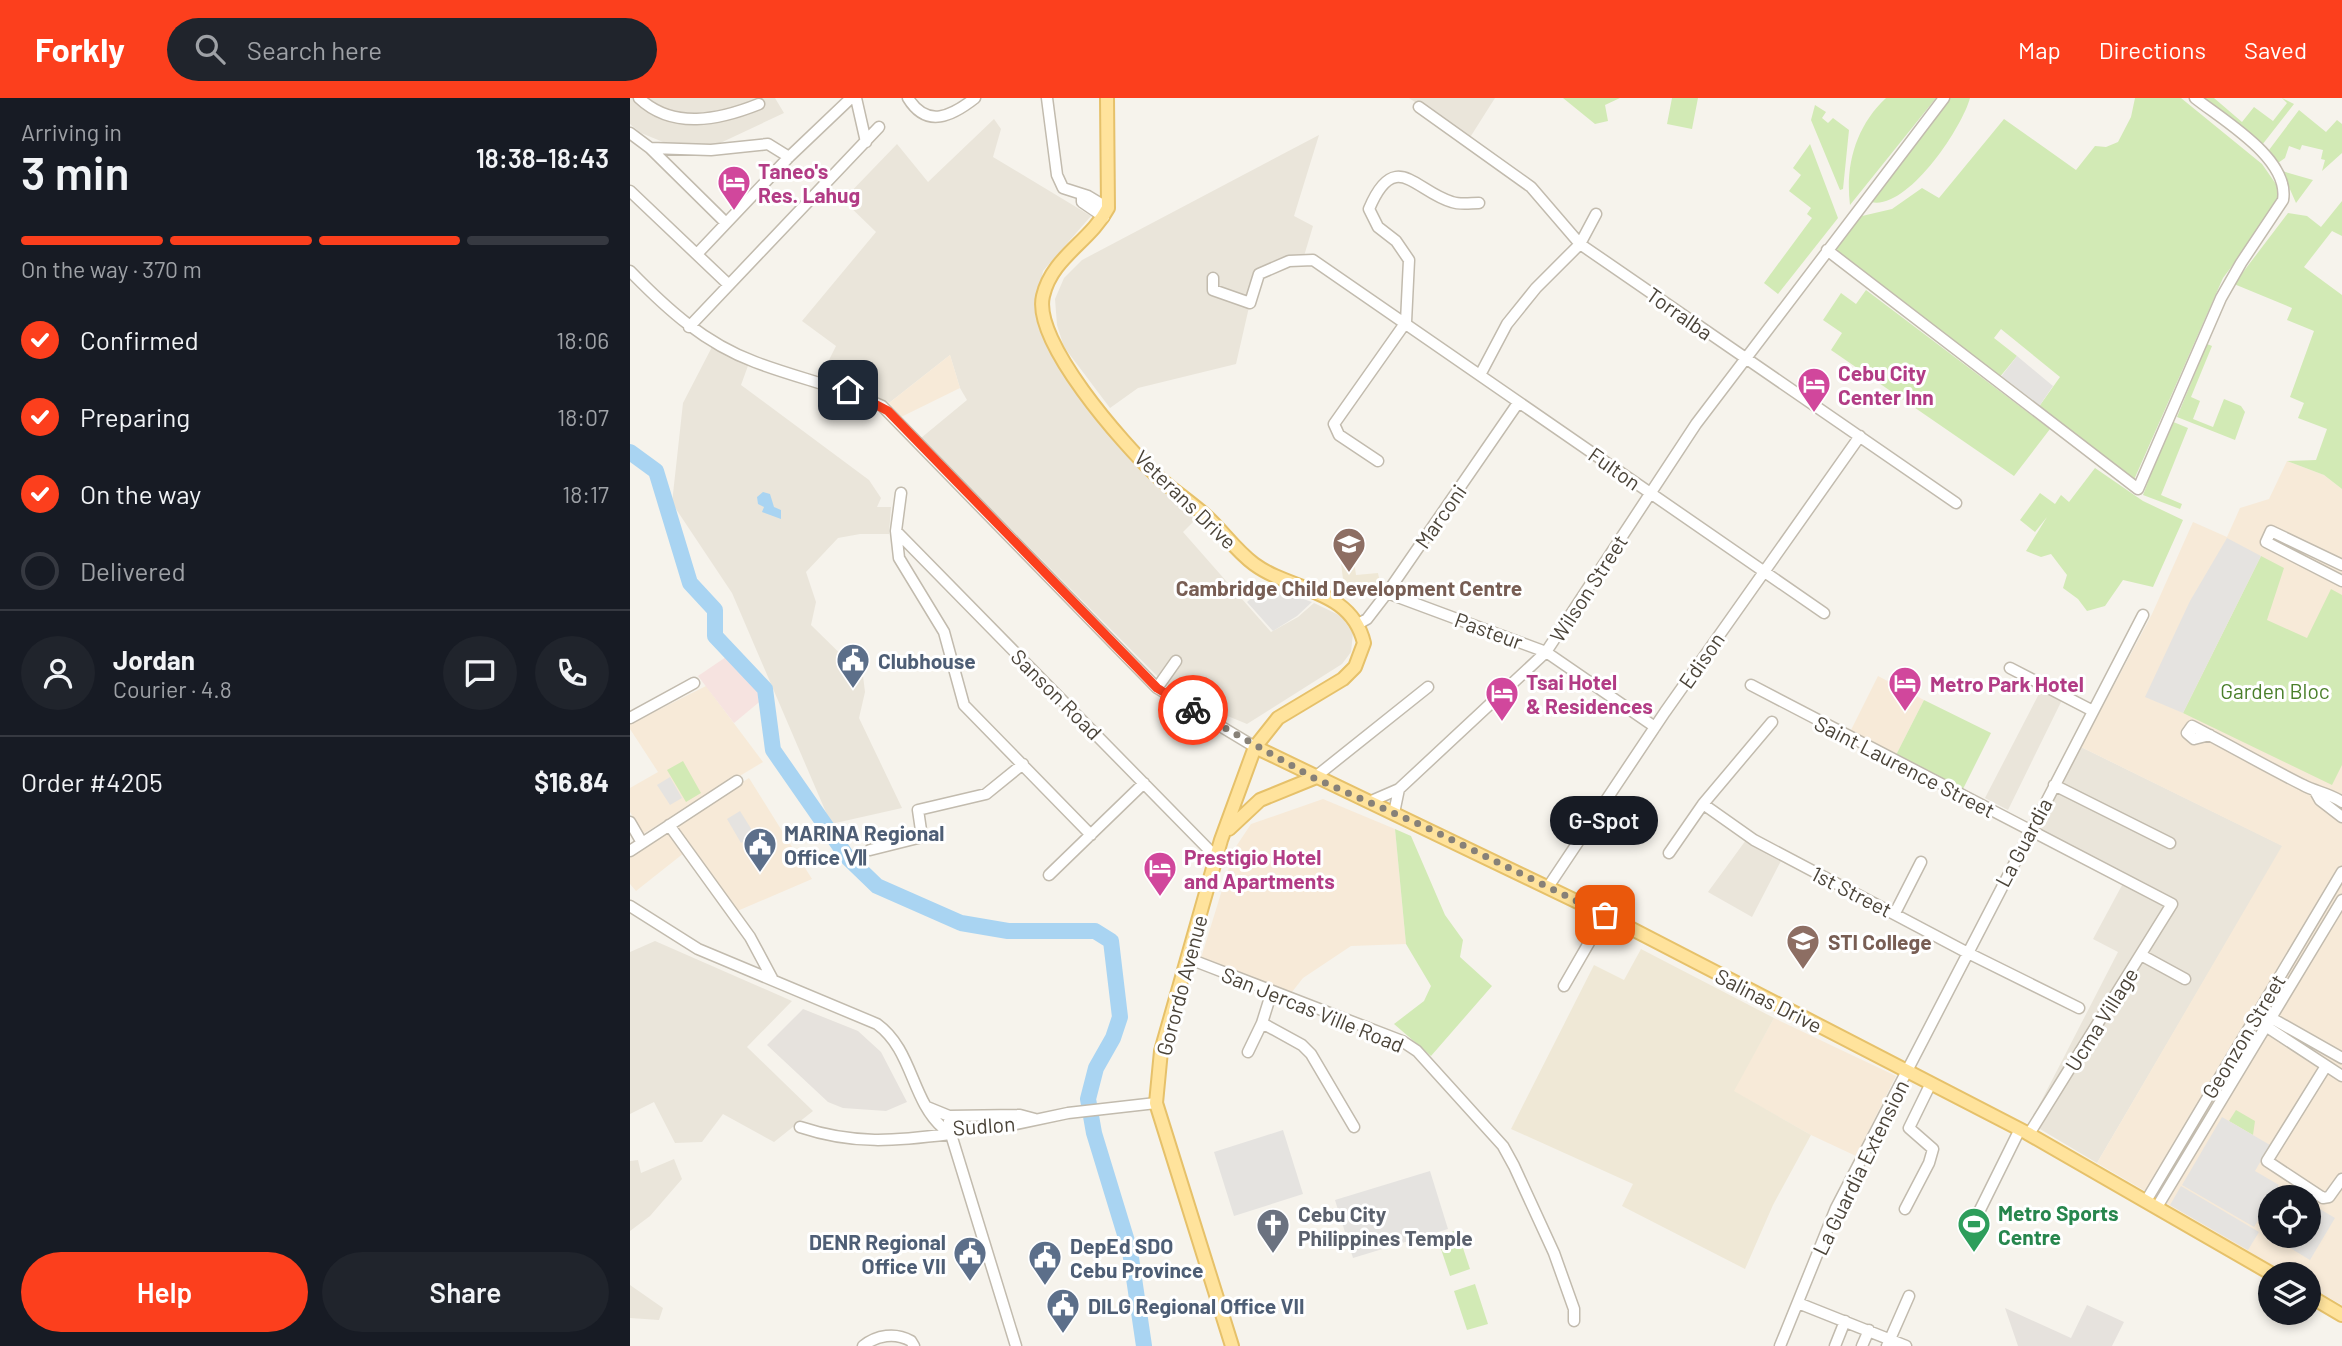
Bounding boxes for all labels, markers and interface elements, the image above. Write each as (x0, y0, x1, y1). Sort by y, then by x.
search box (167, 18, 657, 81)
text: Forkly (35, 29, 125, 69)
icon: search (191, 30, 229, 68)
text: Search here (247, 34, 382, 65)
text: Map (2018, 35, 2061, 64)
text: Directions (2099, 35, 2206, 64)
text: Saved (2244, 35, 2307, 64)
text: Arriving in (21, 118, 122, 146)
text: 18:38–18:43 (476, 142, 609, 173)
text: 3 min (21, 144, 130, 199)
place label: Taneo's Res. Lahug (758, 158, 860, 207)
hotel icon: Taneo's Res. Lahug (715, 163, 753, 212)
text: On the way · 370 m (21, 255, 202, 283)
street label: Torralba (1642, 281, 1718, 345)
icon: check (21, 321, 59, 359)
text: Confirmed (80, 324, 199, 355)
text: 18:06 (556, 326, 609, 354)
pin (818, 360, 878, 420)
place label: Cebu City Center Inn (1838, 360, 1934, 409)
hotel icon: Cebu City Center Inn (1795, 365, 1833, 414)
icon: home (829, 371, 867, 409)
icon: check (21, 398, 59, 436)
text: Preparing (80, 401, 190, 432)
text: 18:07 (557, 403, 609, 431)
street label: Fulton (1584, 441, 1646, 495)
street label: Veterans Drive (1130, 444, 1242, 554)
icon: check (21, 475, 59, 513)
text: On the way (80, 478, 201, 509)
street label: Marconi (1409, 479, 1471, 553)
text: 18:17 (562, 480, 609, 508)
school or university icon: Cambridge Child Development Centre (1330, 525, 1368, 574)
street label: Wilson Street (1544, 530, 1632, 646)
text: Delivered (80, 555, 186, 586)
place label: Cambridge Child Development Centre (1176, 575, 1522, 600)
street label: Pasteur (1452, 606, 1527, 654)
street label: Edison (1673, 627, 1729, 693)
button: person (21, 636, 95, 710)
button: chat (443, 636, 517, 710)
button: phone (535, 636, 609, 710)
public building icon: Clubhouse (834, 641, 872, 690)
text: Jordan (113, 644, 195, 675)
street label: Sanson Road (1007, 644, 1107, 744)
place label: Clubhouse (878, 648, 976, 673)
hotel icon: Metro Park Hotel (1886, 664, 1924, 713)
place label: Tsai Hotel & Residences (1526, 669, 1653, 718)
place label: Metro Park Hotel (1930, 671, 2084, 696)
hotel icon: Tsai Hotel & Residences (1483, 674, 1521, 723)
text: Courier · 4.8 (113, 675, 232, 703)
courier (1158, 675, 1228, 745)
park label: Garden Bloc (2220, 678, 2330, 703)
icon: bike (1174, 691, 1212, 729)
street label: Saint Laurence Street (1811, 710, 1999, 822)
text: Order #4205 (21, 766, 163, 797)
text: $16.84 (534, 766, 609, 797)
street label: La Guardia (1989, 793, 2057, 891)
callout: G-Spot (1551, 796, 1659, 845)
text: G-Spot (1569, 806, 1639, 834)
place label: MARINA Regional Office Ⅶ (784, 820, 944, 869)
public building icon: MARINA Regional Office Ⅶ (741, 825, 779, 874)
place label: Prestigio Hotel and Apartments (1184, 844, 1335, 893)
hotel icon: Prestigio Hotel and Apartments (1141, 849, 1179, 898)
street label: 1st Street (1808, 860, 1896, 922)
pin (1575, 885, 1635, 945)
icon: bag (1586, 896, 1624, 934)
street label: Gorordo Avenue (1150, 912, 1212, 1058)
school or university icon: STI College (1784, 922, 1822, 971)
place label: STI College (1828, 929, 1932, 954)
street label: San Jercas Ville Road (1218, 961, 1408, 1057)
street label: Salinas Drive (1712, 962, 1826, 1038)
street label: Ucma Village (2059, 963, 2143, 1075)
street label: Geonzon Street (2196, 969, 2290, 1103)
street label: La Guardia Extension (1807, 1075, 1913, 1259)
street label: Sudlon (952, 1110, 1016, 1140)
map controls (2258, 1185, 2321, 1325)
button: locate (2258, 1185, 2321, 1248)
place label: Metro Sports Centre (1998, 1200, 2119, 1249)
place label: Cebu City Philippines Temple (1298, 1201, 1473, 1250)
sports icon: Metro Sports Centre (1955, 1205, 1993, 1254)
church icon: Cebu City Philippines Temple (1254, 1206, 1292, 1255)
place label: DENR Regional Office VII (809, 1229, 946, 1278)
place label: DepEd SDO Cebu Province (1070, 1233, 1203, 1282)
public building icon: DENR Regional Office VII (951, 1234, 989, 1283)
public building icon: DepEd SDO Cebu Province (1026, 1238, 1064, 1287)
button: Help (21, 1252, 308, 1332)
button: Share (322, 1252, 609, 1332)
button: layers (2258, 1262, 2321, 1325)
public building icon: DILG Regional Office VII (1044, 1286, 1082, 1335)
place label: DILG Regional Office VII (1088, 1293, 1305, 1318)

